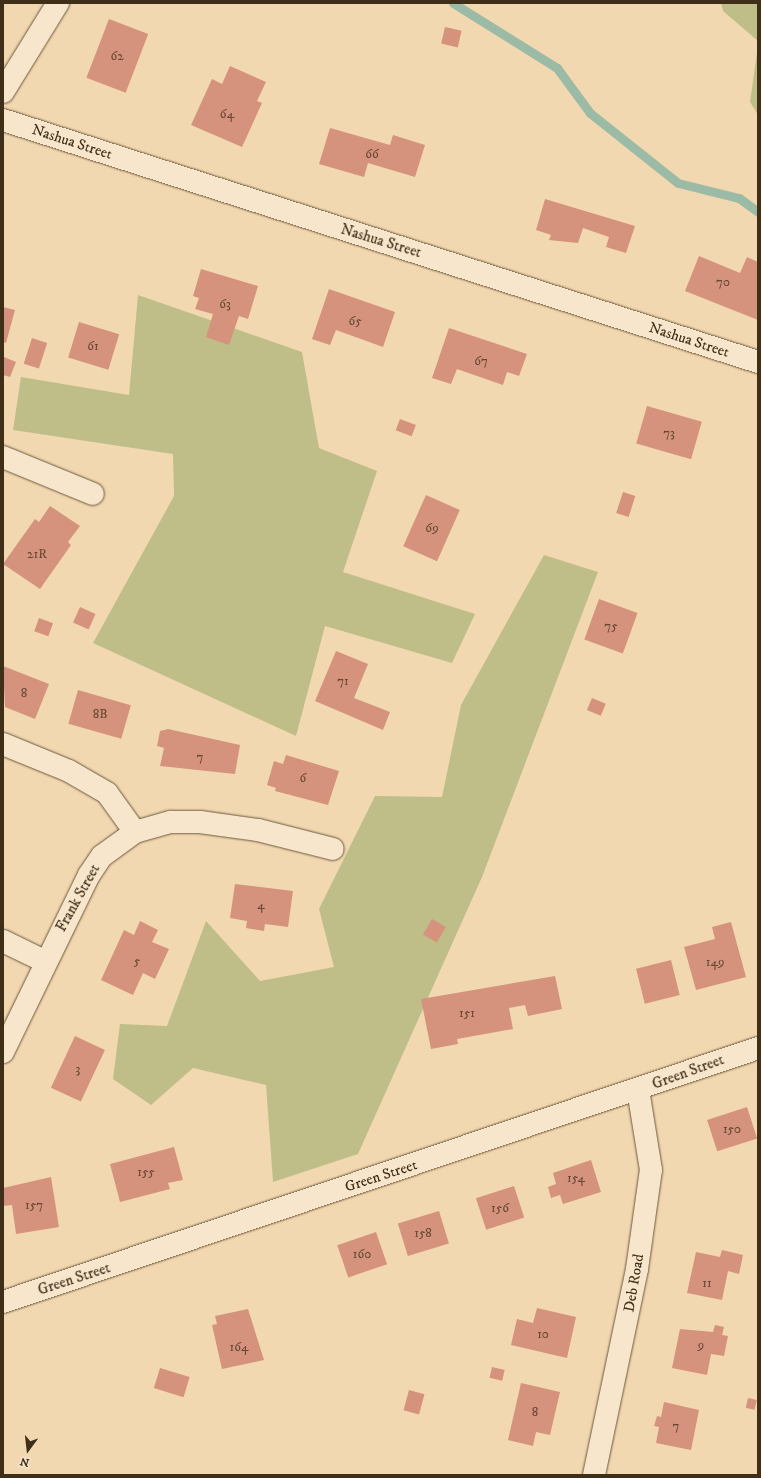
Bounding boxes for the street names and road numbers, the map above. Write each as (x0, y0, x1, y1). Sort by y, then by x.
street label: Nashua Street (30, 121, 114, 163)
street label: Nashua Street (338, 220, 424, 262)
street label: Nashua Street (647, 319, 731, 361)
street label: Frank Street (52, 861, 104, 935)
street label: Green Street (650, 1051, 726, 1093)
street label: Green Street (343, 1156, 419, 1196)
street label: Deb Road (620, 1253, 648, 1313)
street label: Green Street (36, 1259, 112, 1299)

